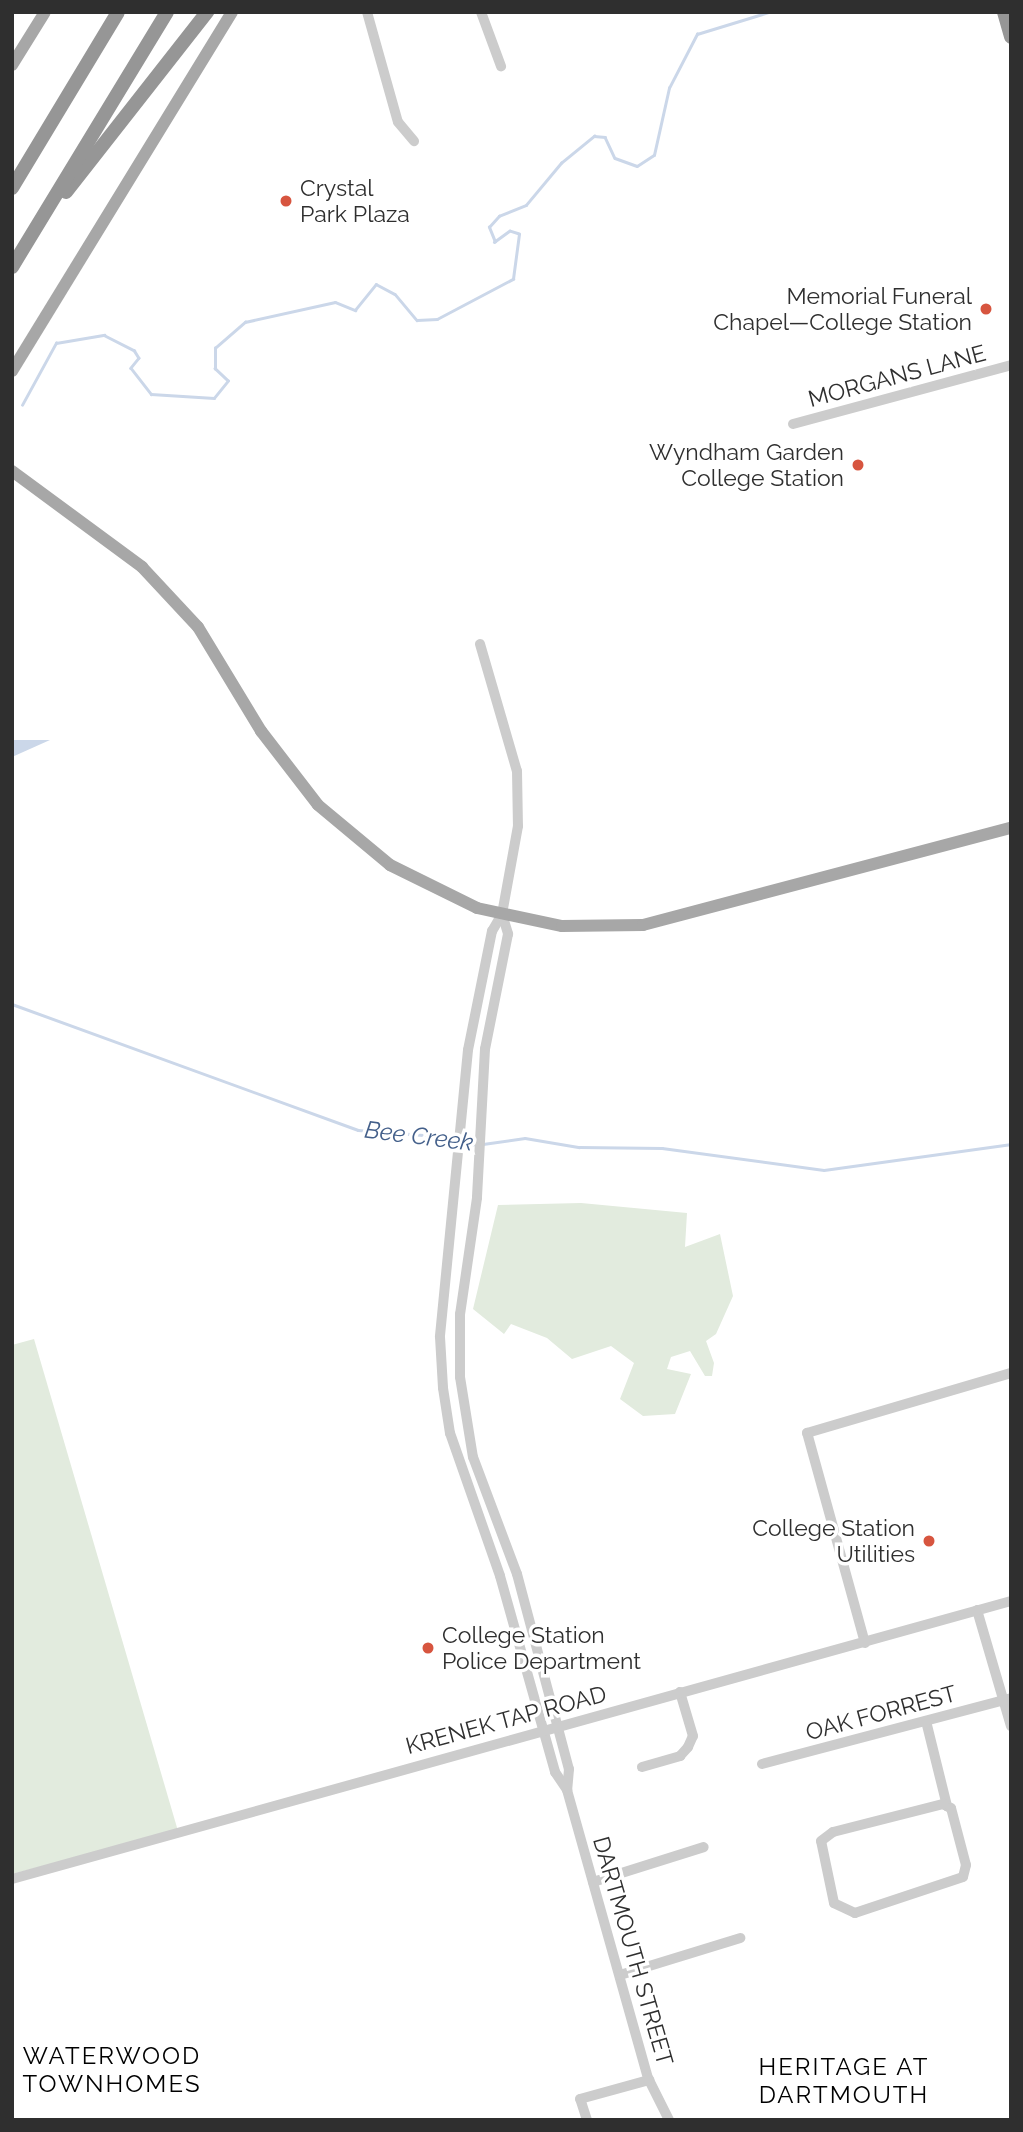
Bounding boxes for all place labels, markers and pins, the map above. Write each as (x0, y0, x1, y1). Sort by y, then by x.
place label: Crystal Park Plaza (300, 174, 410, 228)
marker: Crystal Park Plaza (278, 193, 294, 209)
place label: Memorial Funeral Chapel—College Station (713, 282, 972, 336)
marker: Memorial Funeral Chapel—College Station (978, 301, 994, 317)
place label: Wyndham Garden College Station (649, 438, 844, 492)
marker: Wyndham Garden College Station (850, 457, 866, 473)
place label: College Station Utilities (752, 1514, 915, 1568)
marker: College Station Utilities (921, 1533, 937, 1549)
place label: College Station Police Department (442, 1621, 641, 1675)
marker: College Station Police Department (420, 1640, 436, 1656)

